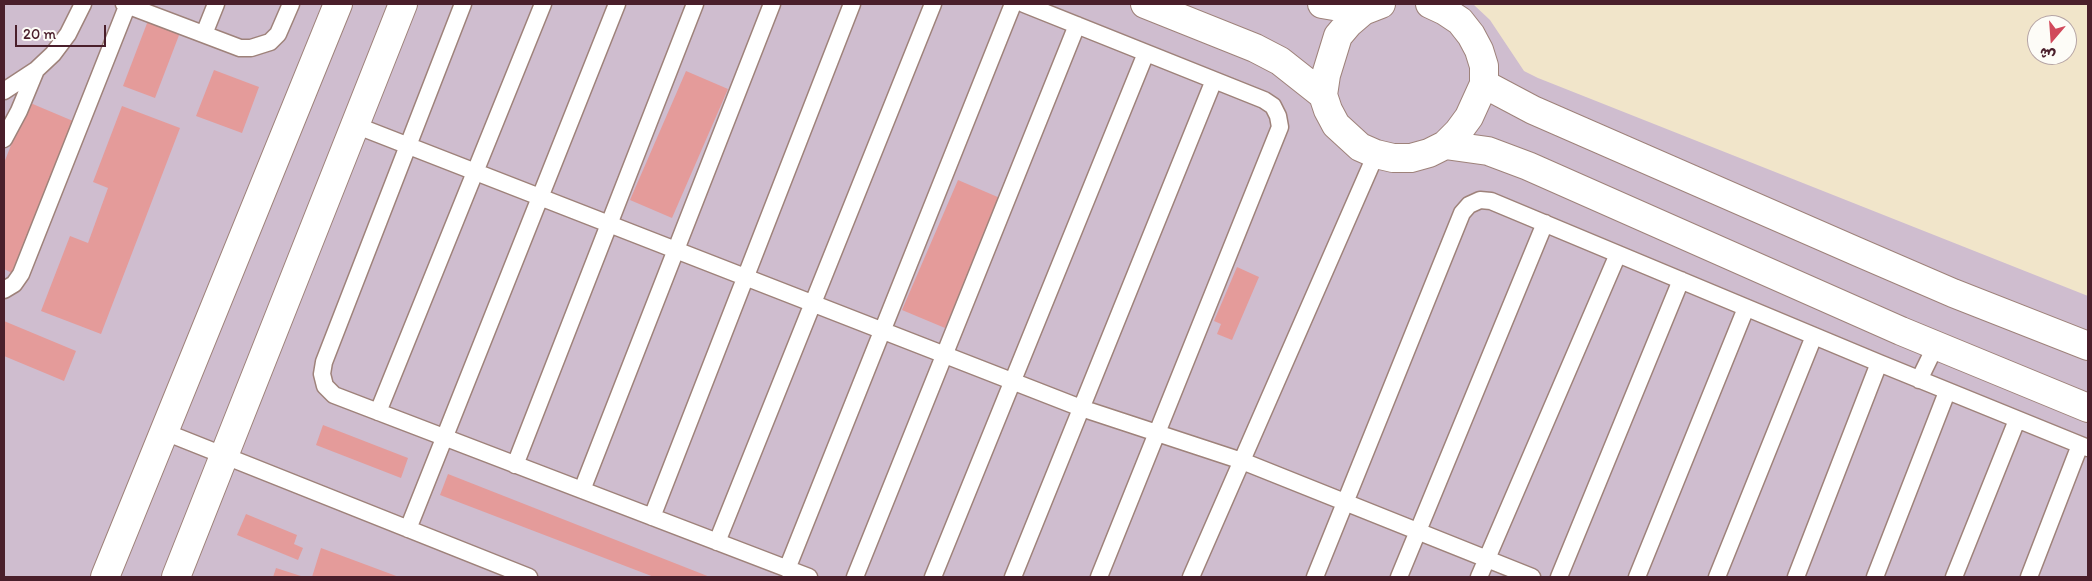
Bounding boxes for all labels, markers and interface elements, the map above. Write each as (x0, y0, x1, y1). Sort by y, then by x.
scale bar (18, 15, 109, 47)
north arrow (2027, 15, 2077, 65)
text: 20 m (23, 25, 56, 43)
text: ش (2038, 43, 2057, 64)

